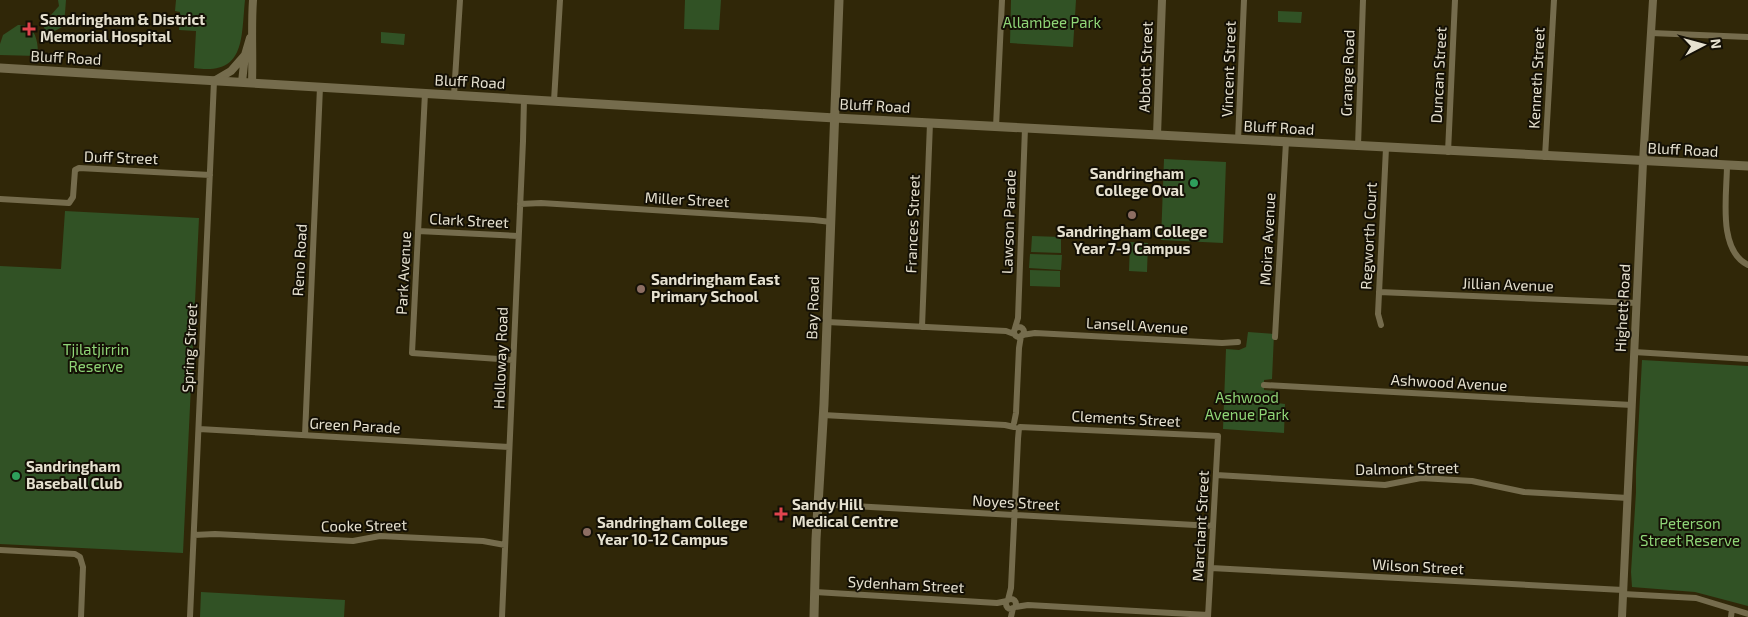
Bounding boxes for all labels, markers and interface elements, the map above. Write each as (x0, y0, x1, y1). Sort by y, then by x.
place label: Sandringham & District Memorial Hospital (40, 10, 205, 45)
park label: Allambee Park (1003, 13, 1102, 31)
street label: Vincent Street (1217, 20, 1239, 117)
north arrow (1678, 20, 1728, 70)
street label: Abbott Street (1134, 21, 1156, 113)
marker: Sandringham & District Memorial Hospital (22, 22, 36, 36)
street label: Duncan Street (1426, 26, 1450, 124)
street label: Kenneth Street (1524, 26, 1548, 129)
street label: Grange Road (1336, 29, 1358, 117)
text: N (1707, 38, 1725, 50)
street label: Bluff Road (30, 46, 102, 68)
street label: Bluff Road (434, 70, 506, 92)
street label: Bluff Road (839, 94, 911, 116)
street label: Bluff Road (1243, 116, 1315, 138)
street label: Bluff Road (1647, 138, 1719, 160)
street label: Duff Street (84, 147, 159, 167)
place label: Sandringham College Oval (1090, 164, 1184, 199)
street label: Lawson Parade (997, 169, 1019, 274)
street label: Frances Street (901, 174, 923, 274)
marker: Sandringham College Oval (1188, 177, 1200, 189)
street label: Regworth Court (1356, 181, 1380, 290)
street label: Miller Street (644, 188, 730, 210)
street label: Moira Avenue (1256, 192, 1278, 286)
street label: Clark Street (429, 209, 510, 231)
marker: Sandringham College Year 7-9 Campus (1126, 209, 1138, 221)
place label: Sandringham College Year 7-9 Campus (1057, 222, 1207, 257)
street label: Reno Road (288, 223, 310, 297)
street label: Park Avenue (392, 231, 414, 315)
street label: Highett Road (1611, 263, 1633, 352)
place label: Sandringham East Primary School (651, 270, 780, 306)
street label: Jillian Avenue (1462, 273, 1554, 295)
street label: Bay Road (802, 276, 822, 340)
marker: Sandringham East Primary School (635, 283, 647, 295)
street label: Spring Street (178, 303, 200, 393)
street label: Holloway Road (489, 307, 511, 409)
street label: Lansell Avenue (1086, 313, 1189, 337)
park label: Tjilatjirrin Reserve (63, 340, 129, 375)
street label: Ashwood Avenue (1390, 370, 1508, 394)
park label: Ashwood Avenue Park (1205, 388, 1290, 423)
street label: Clements Street (1071, 406, 1181, 430)
street label: Green Parade (309, 414, 401, 436)
place label: Sandringham Baseball Club (26, 457, 122, 492)
street label: Dalmont Street (1355, 458, 1459, 478)
marker: Sandringham Baseball Club (10, 470, 22, 482)
street label: Marchant Street (1188, 470, 1212, 582)
street label: Noyes Street (972, 491, 1061, 513)
place label: Sandy Hill Medical Centre (792, 495, 898, 530)
marker: Sandy Hill Medical Centre (774, 507, 788, 521)
place label: Sandringham College Year 10-12 Campus (597, 513, 748, 548)
park label: Peterson Street Reserve (1640, 514, 1740, 549)
street label: Cooke Street (321, 515, 407, 535)
marker: Sandringham College Year 10-12 Campus (581, 526, 593, 538)
street label: Wilson Street (1372, 555, 1465, 577)
street label: Sydenham Street (847, 572, 965, 596)

